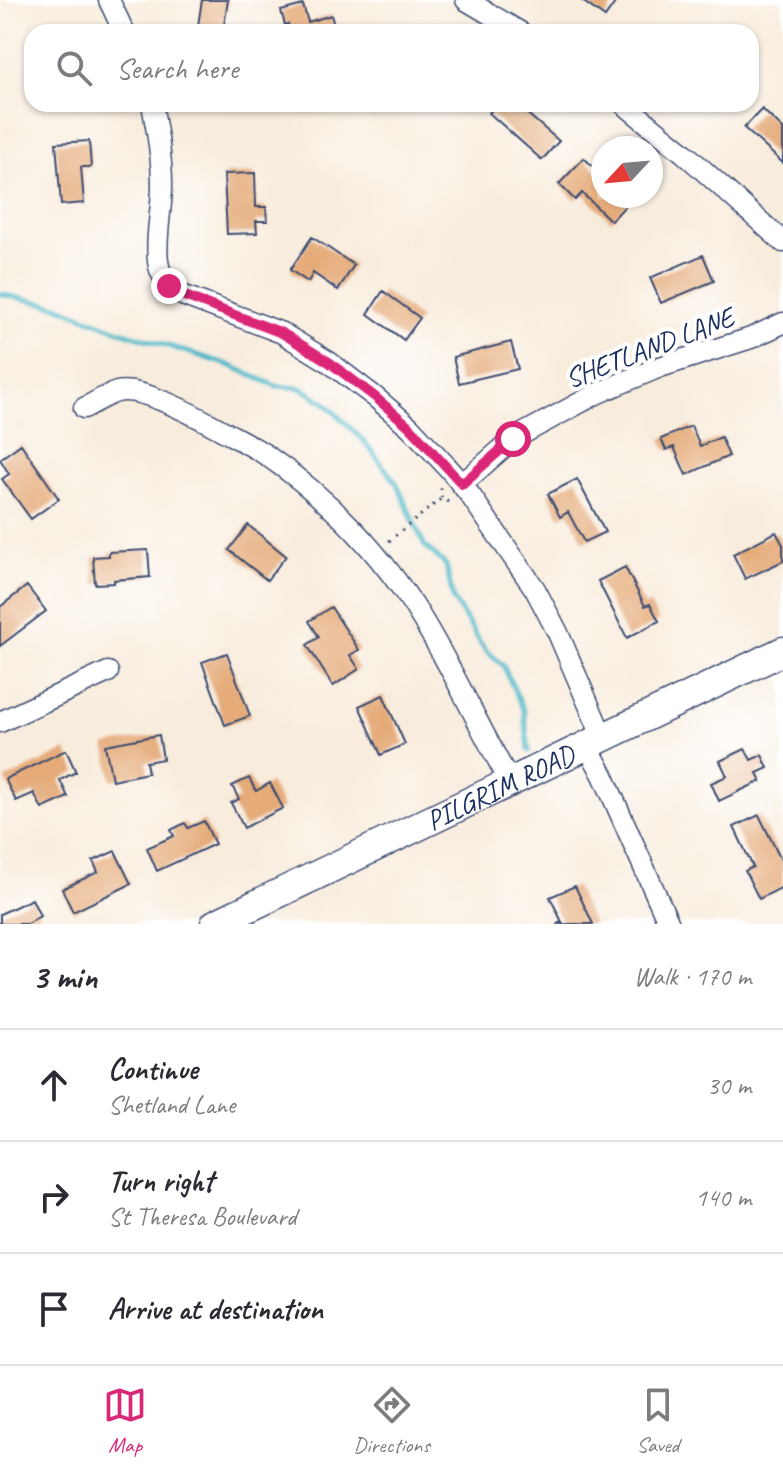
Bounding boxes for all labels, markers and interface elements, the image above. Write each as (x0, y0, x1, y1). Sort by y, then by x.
search box (24, 24, 759, 112)
icon: search (52, 46, 96, 90)
text: Search here (116, 49, 238, 87)
north arrow (591, 136, 663, 208)
route end (151, 268, 187, 304)
street label: SHETLAND LANE (560, 298, 741, 396)
route start (495, 421, 531, 457)
street label: PILGRIM ROAD (420, 736, 582, 838)
text: 3 min (32, 955, 97, 998)
text: Walk · 170 m (634, 960, 751, 993)
text: Continue (108, 1050, 198, 1088)
icon: ahead (32, 1063, 76, 1107)
text: 30 m (707, 1069, 751, 1102)
text: Shetland Lane (108, 1088, 235, 1121)
text: Turn right (108, 1162, 213, 1200)
icon: right (32, 1175, 76, 1219)
text: 140 m (695, 1181, 751, 1214)
text: St Theresa Boulevard (108, 1200, 297, 1233)
icon: arrive (32, 1287, 76, 1331)
text: Arrive at destination (108, 1290, 323, 1328)
tab: Map (103, 1383, 147, 1459)
tab: Directions (353, 1383, 430, 1459)
tab: Saved (636, 1383, 680, 1459)

